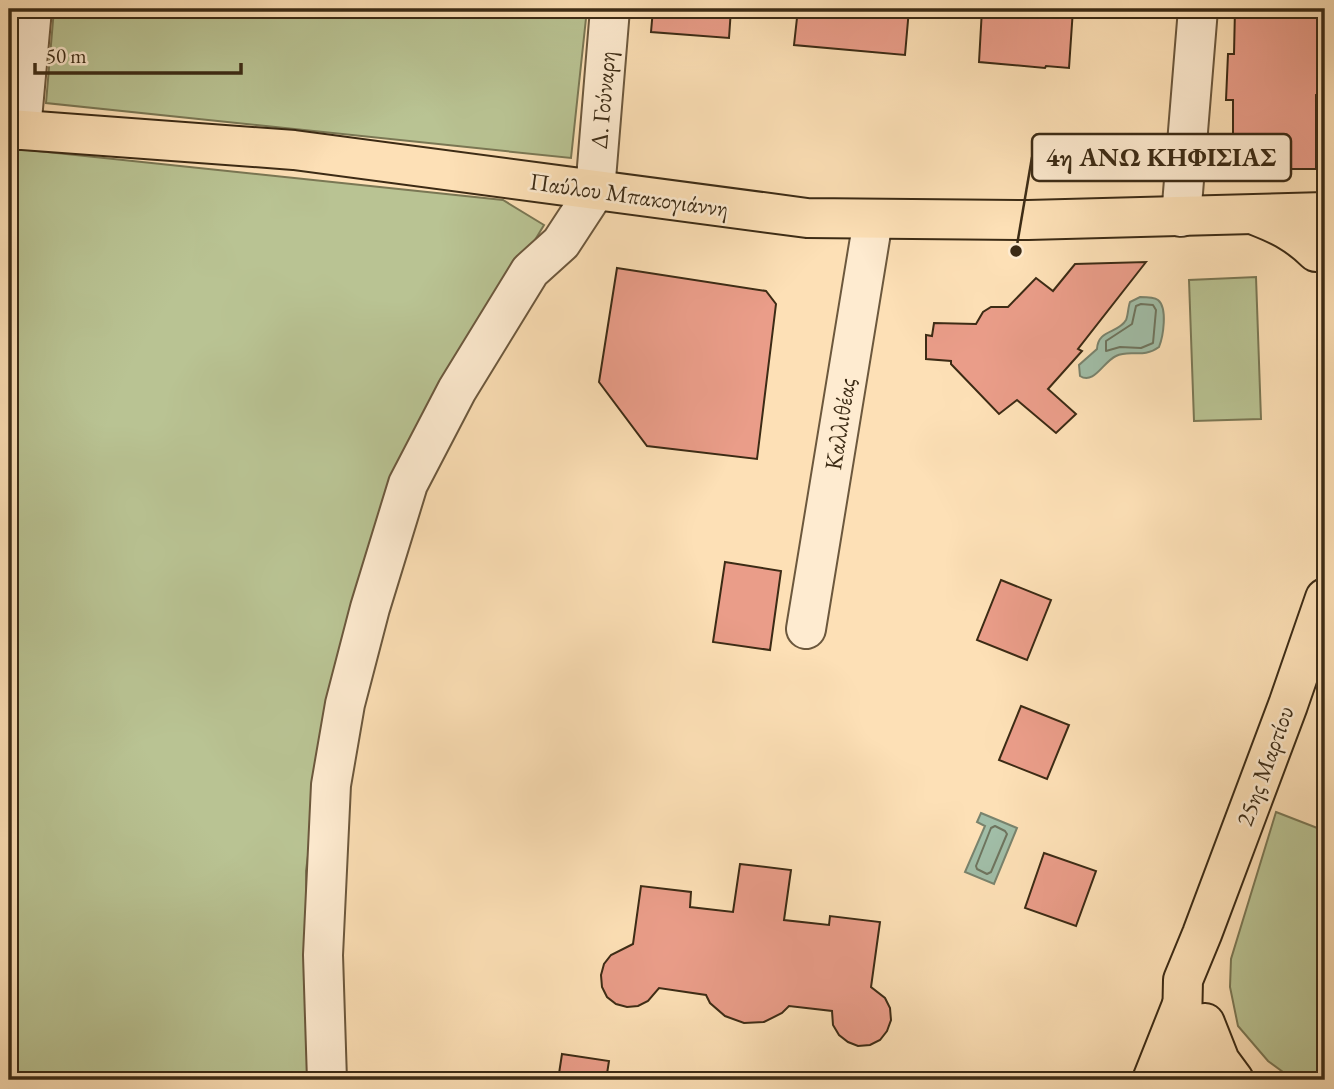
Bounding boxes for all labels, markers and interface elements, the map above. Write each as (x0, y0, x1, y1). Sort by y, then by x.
scale bar (35, 32, 242, 76)
text: 50 m (46, 42, 87, 69)
street label: Δ. Γούναρη (583, 50, 622, 150)
callout: 4η ΑΝΩ ΚΗΦΙΣΙΑΣ (1032, 134, 1291, 181)
text: 4η ΑΝΩ ΚΗΦΙΣΙΑΣ (1046, 140, 1276, 174)
street label: Παύλου Μπακογιάννη (528, 165, 730, 224)
street label: Καλλιθέας (817, 376, 862, 472)
street label: 25ης Μαρτίου (1229, 702, 1301, 830)

